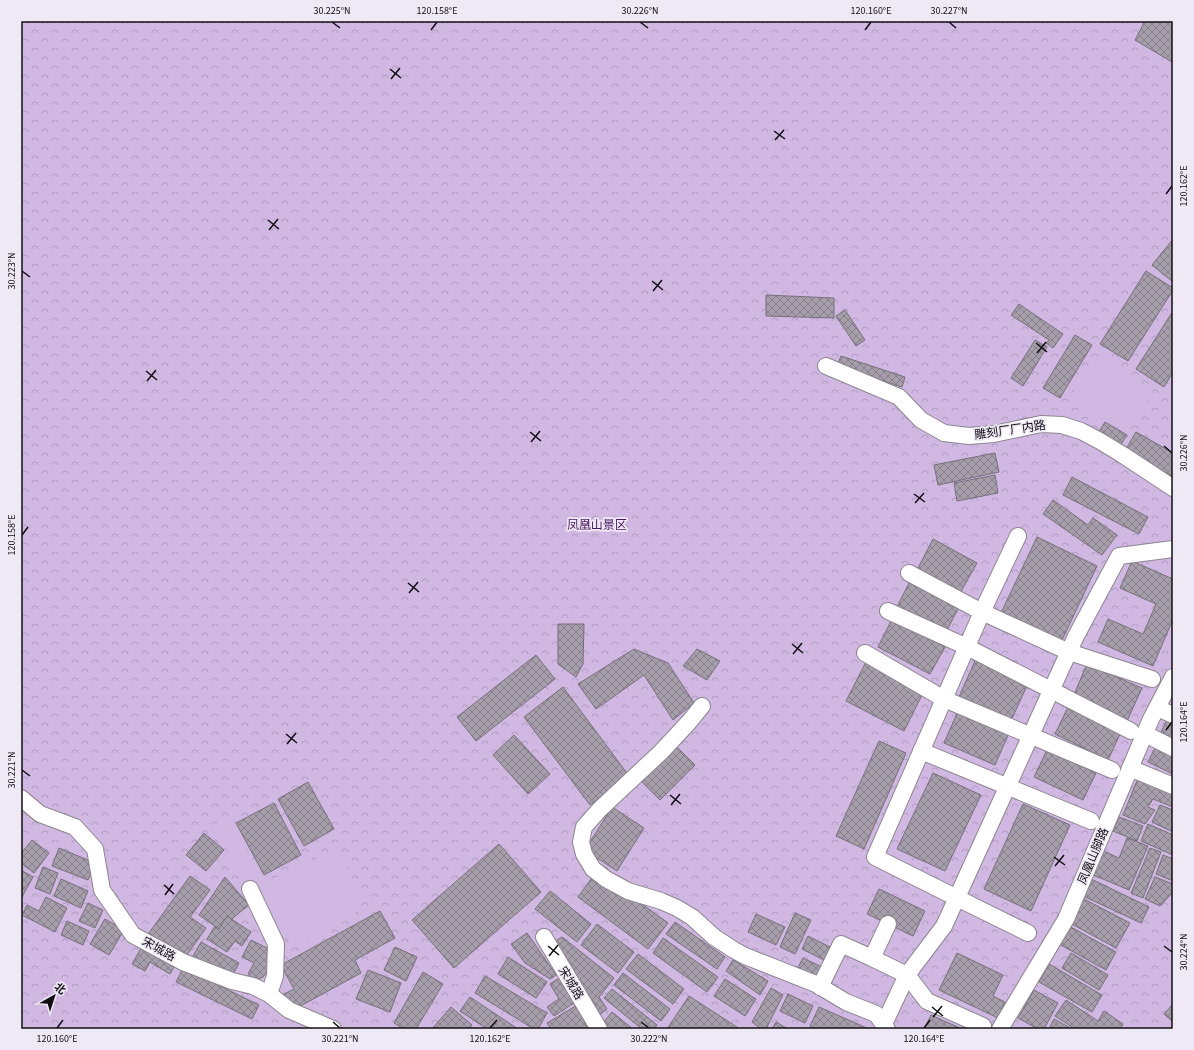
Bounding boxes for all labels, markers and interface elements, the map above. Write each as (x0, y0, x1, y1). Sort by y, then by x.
text: 30.225°N (313, 4, 351, 18)
text: 120.158°E (417, 4, 457, 18)
text: 30.226°N (621, 4, 659, 18)
text: 120.160°E (851, 4, 891, 18)
text: 30.227°N (930, 4, 968, 18)
text: 120.162°E (1177, 166, 1191, 206)
text: 30.223°N (5, 252, 19, 290)
street label: 雕刻厂厂内路 (973, 417, 1047, 444)
text: 30.226°N (1177, 434, 1191, 472)
text: 120.158°E (5, 515, 19, 555)
park label: 凤凰山景区 (567, 517, 627, 534)
text: 120.164°E (1177, 702, 1191, 742)
text: 30.221°N (5, 751, 19, 789)
street label: 凤凰山脚路 (1074, 825, 1113, 887)
street label: 宋城路 (139, 933, 179, 966)
text: 30.224°N (1177, 933, 1191, 971)
street label: 宋城路 (554, 963, 587, 1003)
north arrow (34, 976, 74, 1016)
text: 北 (51, 979, 69, 998)
text: 120.160°E (37, 1032, 77, 1046)
text: 30.221°N (321, 1032, 359, 1046)
text: 120.162°E (470, 1032, 510, 1046)
text: 30.222°N (630, 1032, 668, 1046)
text: 120.164°E (904, 1032, 944, 1046)

